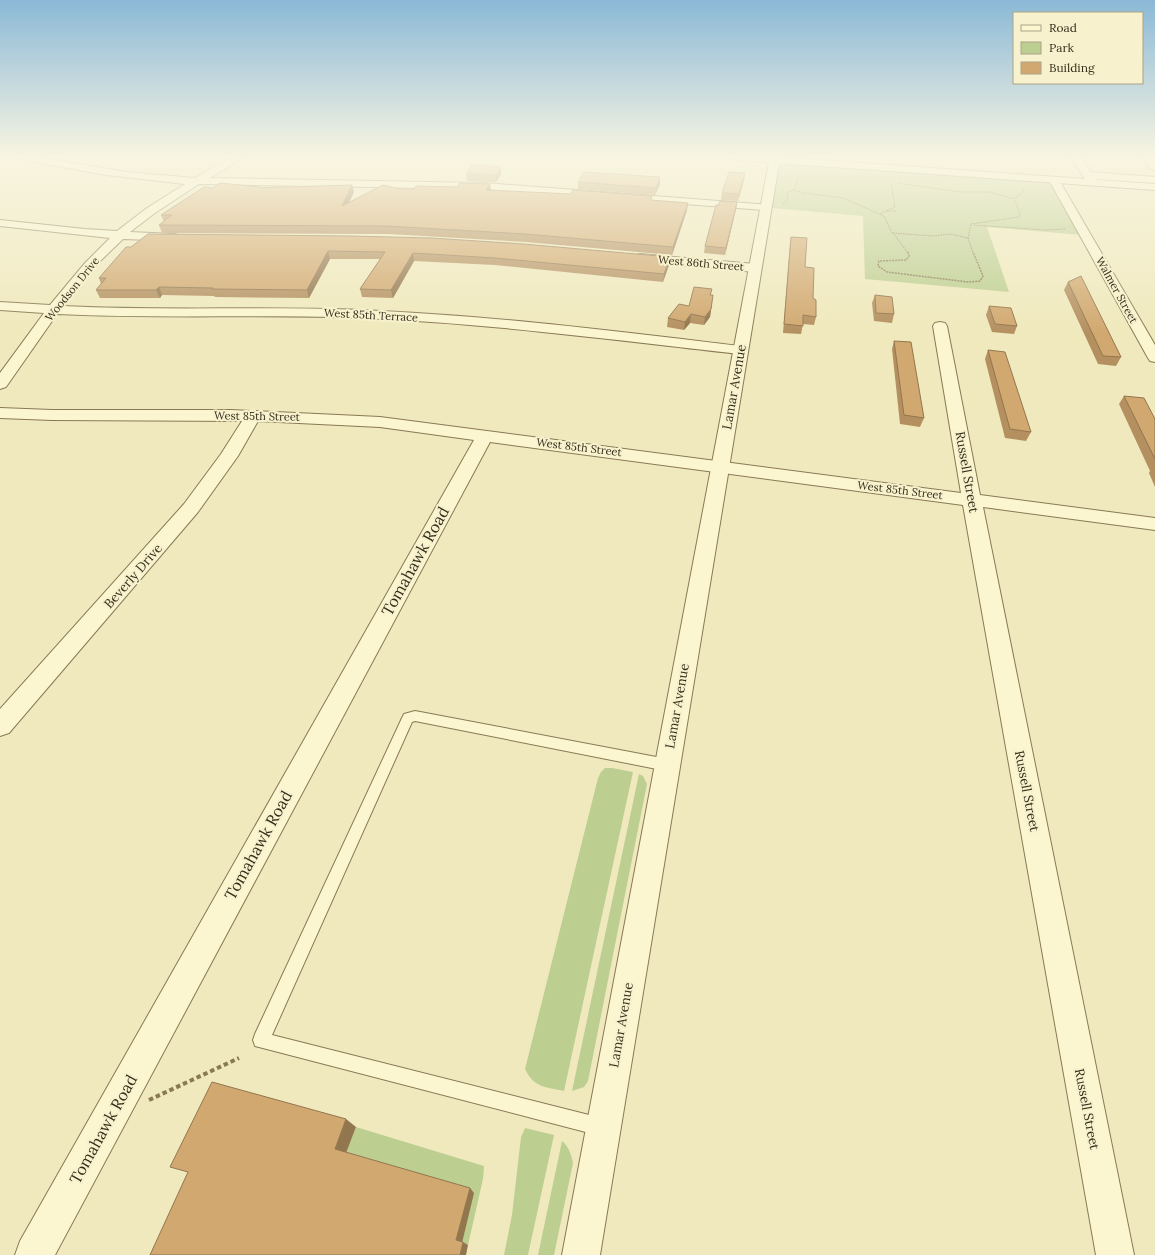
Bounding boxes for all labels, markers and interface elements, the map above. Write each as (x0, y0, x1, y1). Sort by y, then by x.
legend (1013, 12, 1143, 84)
text: Road (1049, 20, 1077, 35)
text: Park (1049, 40, 1075, 55)
text: Building (1049, 60, 1095, 75)
street label: West 86th Street (657, 252, 745, 274)
street label: Woodson Drive (42, 254, 102, 324)
street label: Walmer Street (1093, 254, 1141, 326)
street label: West 85th Terrace (324, 306, 418, 324)
street label: Lamar Avenue (718, 343, 750, 431)
street label: West 85th Street (214, 408, 301, 424)
street label: Russell Street (951, 430, 983, 514)
street label: West 85th Street (536, 435, 623, 459)
street label: West 85th Street (857, 478, 944, 502)
street label: Tomahawk Road (377, 503, 453, 619)
street label: Beverly Drive (100, 540, 166, 612)
street label: Lamar Avenue (661, 662, 693, 750)
street label: Russell Street (1011, 749, 1043, 833)
street label: Tomahawk Road (220, 787, 296, 903)
street label: Lamar Avenue (605, 981, 637, 1069)
street label: Russell Street (1071, 1067, 1103, 1151)
street label: Tomahawk Road (65, 1071, 141, 1187)

